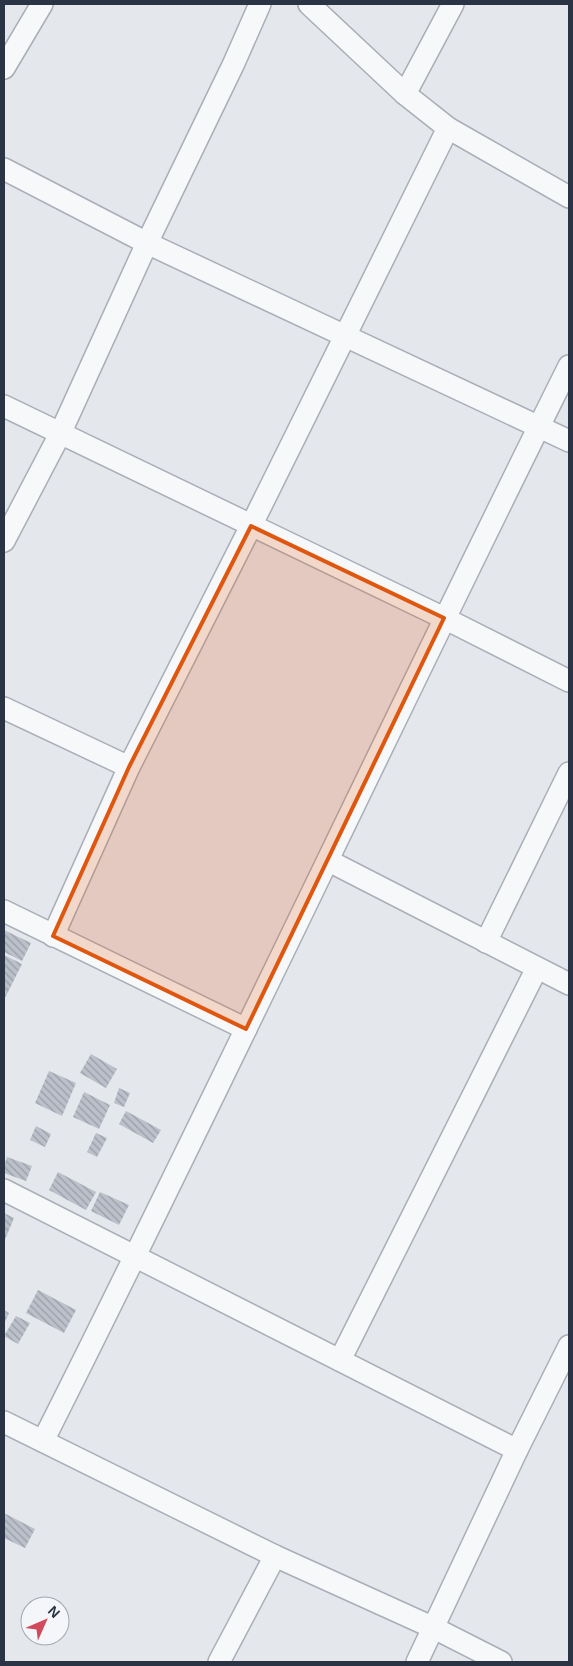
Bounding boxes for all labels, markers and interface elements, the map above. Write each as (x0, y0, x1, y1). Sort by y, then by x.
north arrow (20, 1596, 70, 1646)
text: N (45, 1603, 63, 1621)

